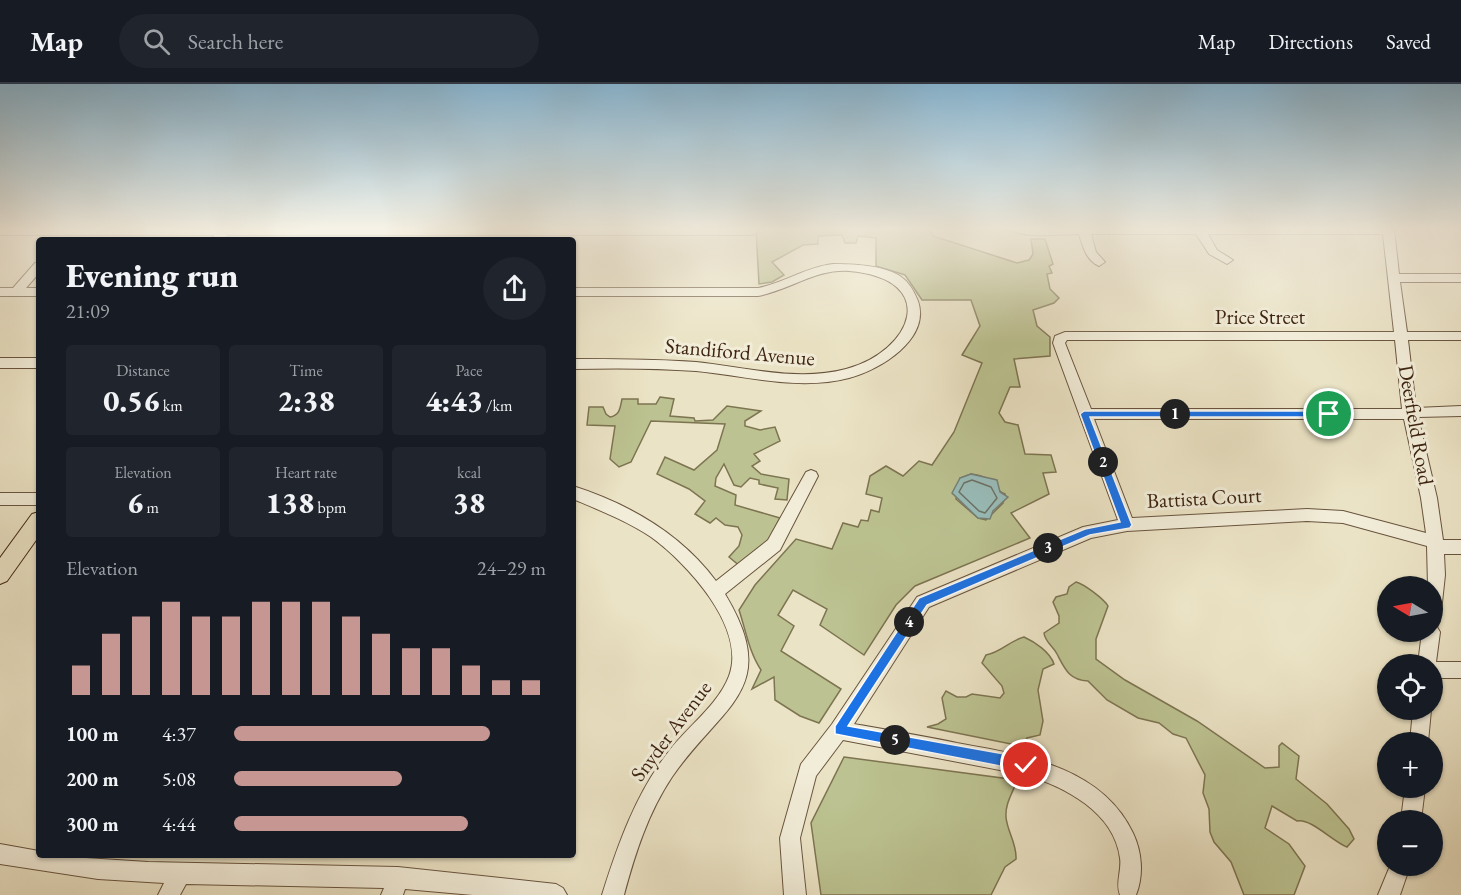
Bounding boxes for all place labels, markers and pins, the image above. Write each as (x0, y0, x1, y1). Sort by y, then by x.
pin (1303, 388, 1354, 439)
pin: 1 (1160, 399, 1190, 429)
pin: 2 (1088, 447, 1118, 477)
pin: 3 (1033, 533, 1063, 563)
pin: 4 (894, 607, 924, 637)
pin: 5 (880, 725, 910, 755)
pin (1000, 739, 1051, 790)

